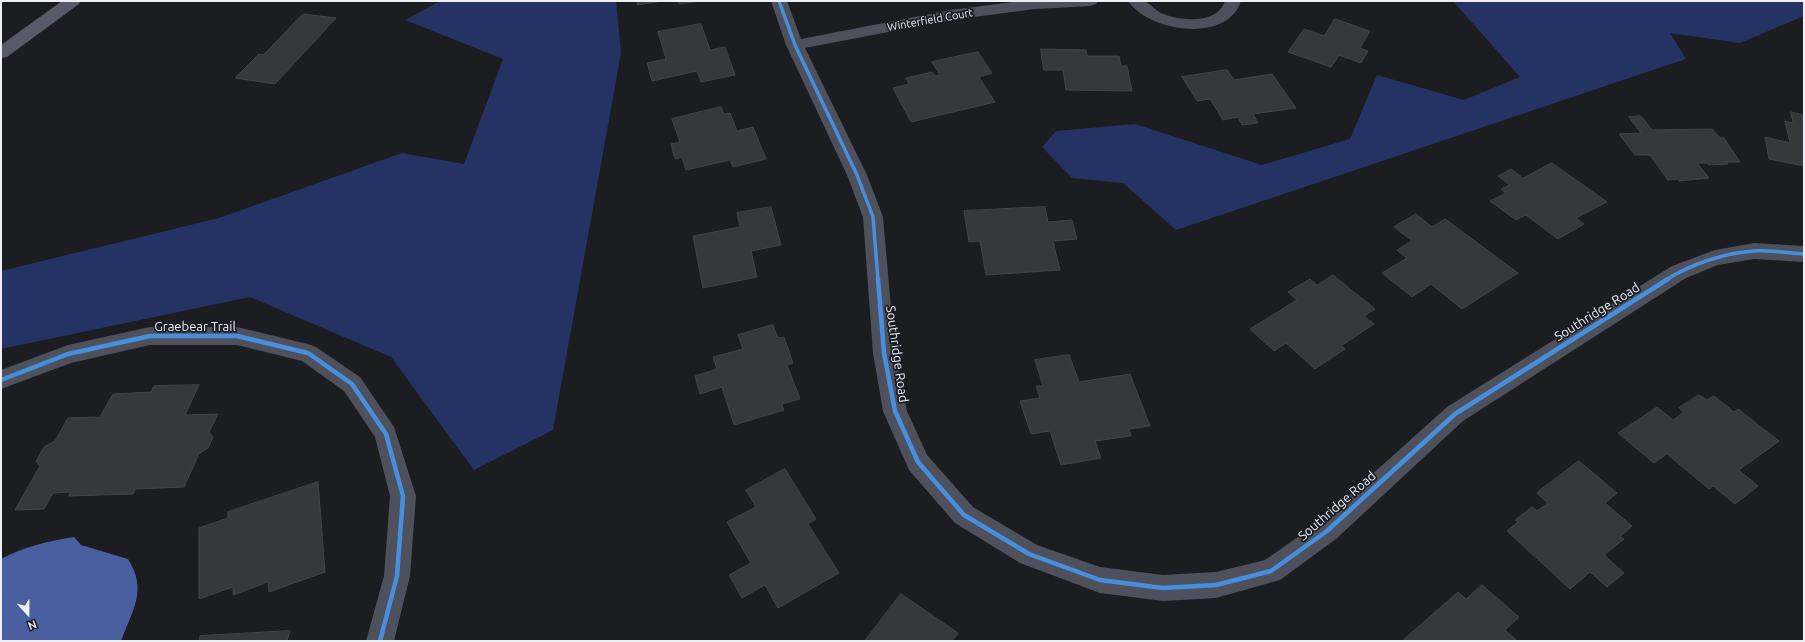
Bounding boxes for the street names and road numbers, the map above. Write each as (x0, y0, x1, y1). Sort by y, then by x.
street label: Winterfield Court (886, 6, 974, 34)
street label: Southridge Road (1551, 280, 1643, 344)
street label: Southridge Road (882, 305, 912, 403)
street label: Graebear Trail (154, 319, 236, 335)
street label: Southridge Road (1295, 468, 1379, 544)

